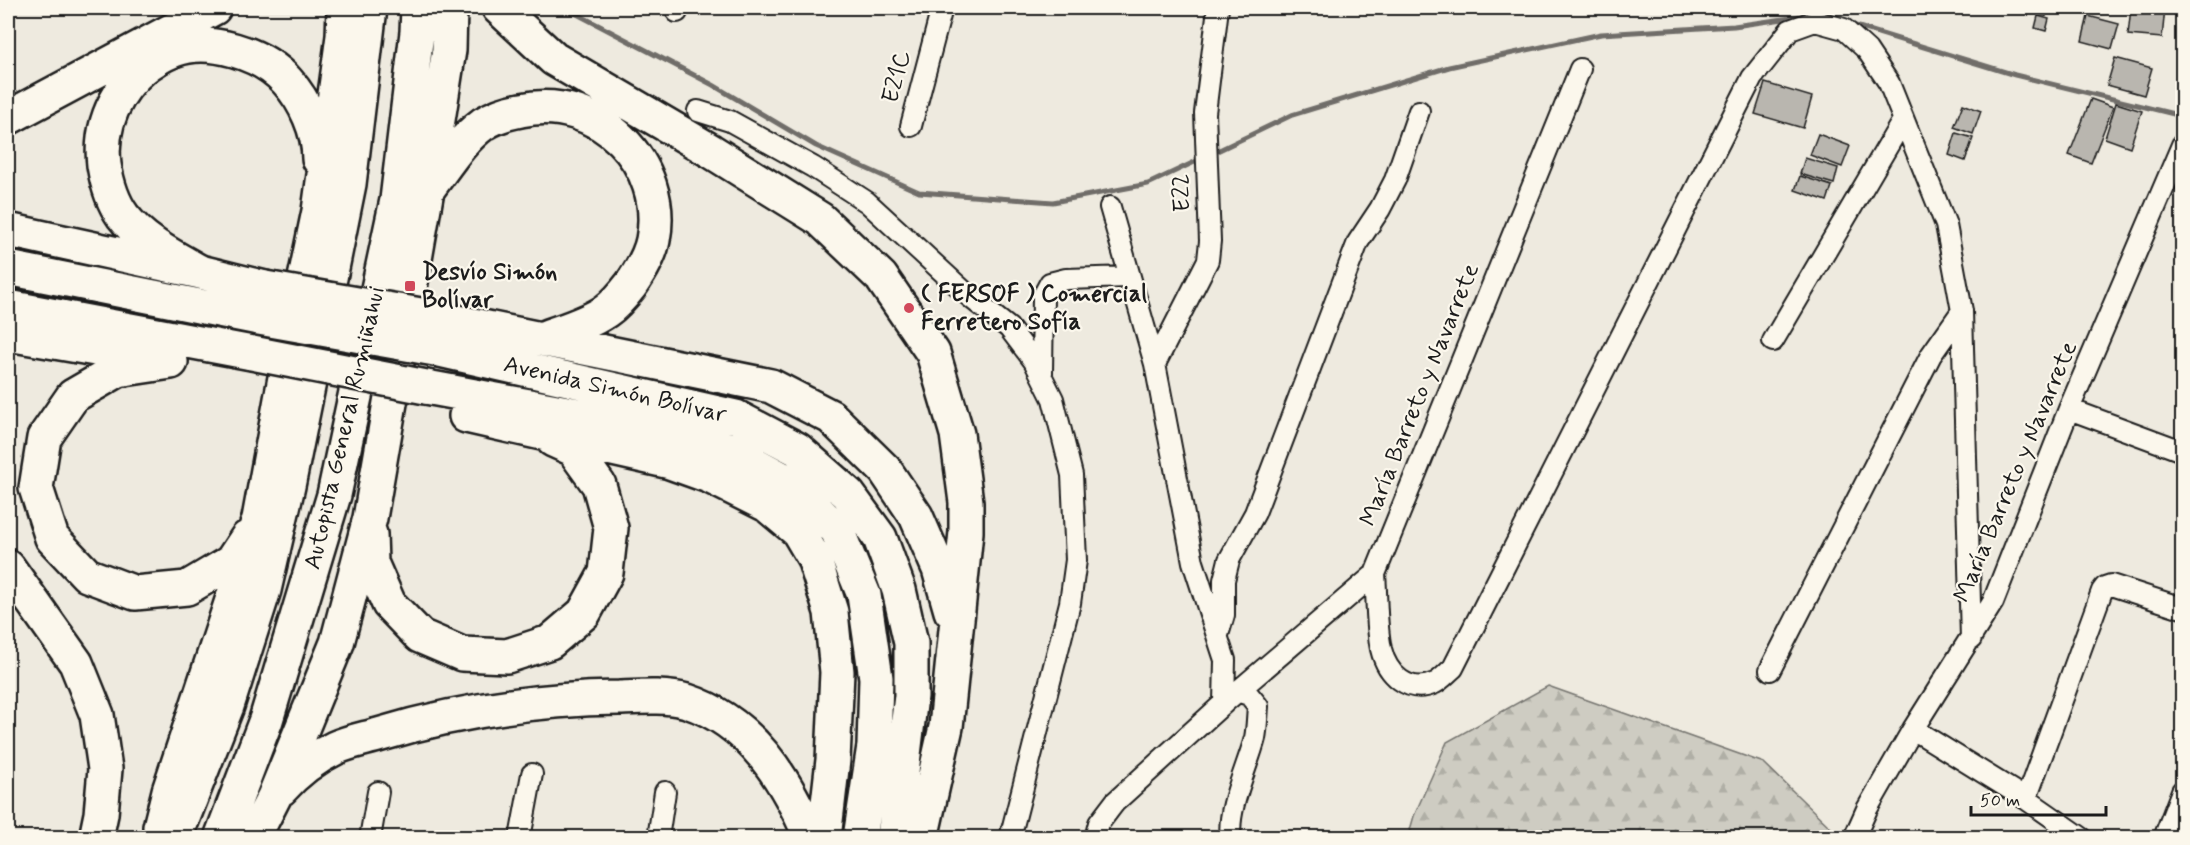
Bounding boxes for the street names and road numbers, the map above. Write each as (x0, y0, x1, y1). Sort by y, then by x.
street label: E21C (875, 47, 919, 107)
street label: E22 (1166, 173, 1198, 213)
street label: María Barreto y Navarrete (1353, 259, 1487, 531)
street label: Autopista General Rumiñahui (297, 283, 393, 573)
street label: María Barreto y Navarrete (1947, 337, 2085, 607)
street label: Avenida Simón Bolívar (501, 349, 730, 431)

